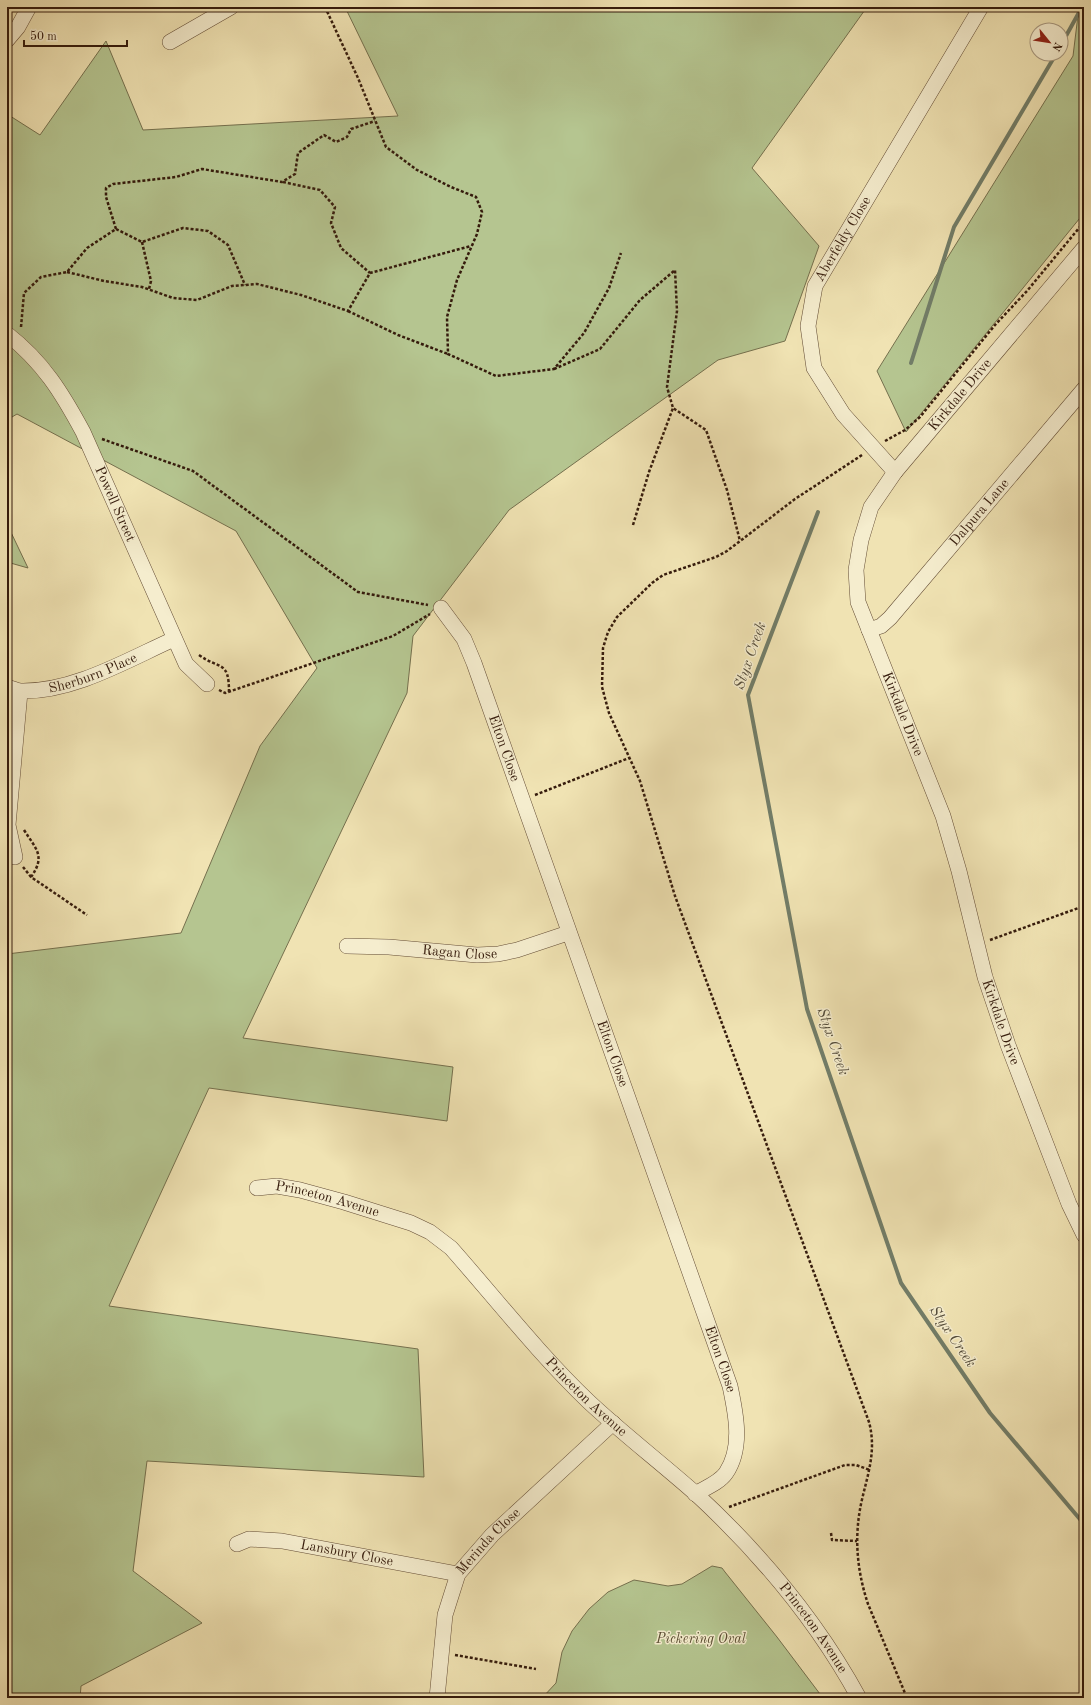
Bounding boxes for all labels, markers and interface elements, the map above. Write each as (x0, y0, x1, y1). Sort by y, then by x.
scale bar (24, 22, 127, 48)
north arrow (1029, 22, 1069, 62)
text: 50 m (30, 30, 57, 43)
text: N (1049, 40, 1063, 53)
street label: Aberfeldy Close (812, 194, 874, 284)
street label: Kirkdale Drive (926, 356, 994, 434)
street label: Powell Street (92, 464, 138, 544)
street label: Dalpura Lane (947, 476, 1012, 549)
water label: Styx Creek (732, 620, 770, 692)
street label: Sherburn Place (47, 651, 139, 696)
street label: Kirkdale Drive (879, 670, 926, 758)
street label: Elton Close (486, 713, 522, 783)
street label: Ragan Close (421, 943, 498, 962)
street label: Kirkdale Drive (979, 978, 1022, 1067)
water label: Styx Creek (813, 1006, 851, 1078)
street label: Elton Close (594, 1019, 631, 1089)
street label: Princeton Avenue (274, 1179, 381, 1220)
water label: Styx Creek (926, 1304, 978, 1370)
street label: Elton Close (702, 1324, 738, 1393)
street label: Princeton Avenue (543, 1355, 629, 1439)
street label: Merinda Close (454, 1505, 523, 1577)
street label: Lansbury Close (299, 1538, 394, 1569)
street label: Princeton Avenue (776, 1580, 850, 1675)
park label: Pickering Oval (655, 1632, 746, 1647)

